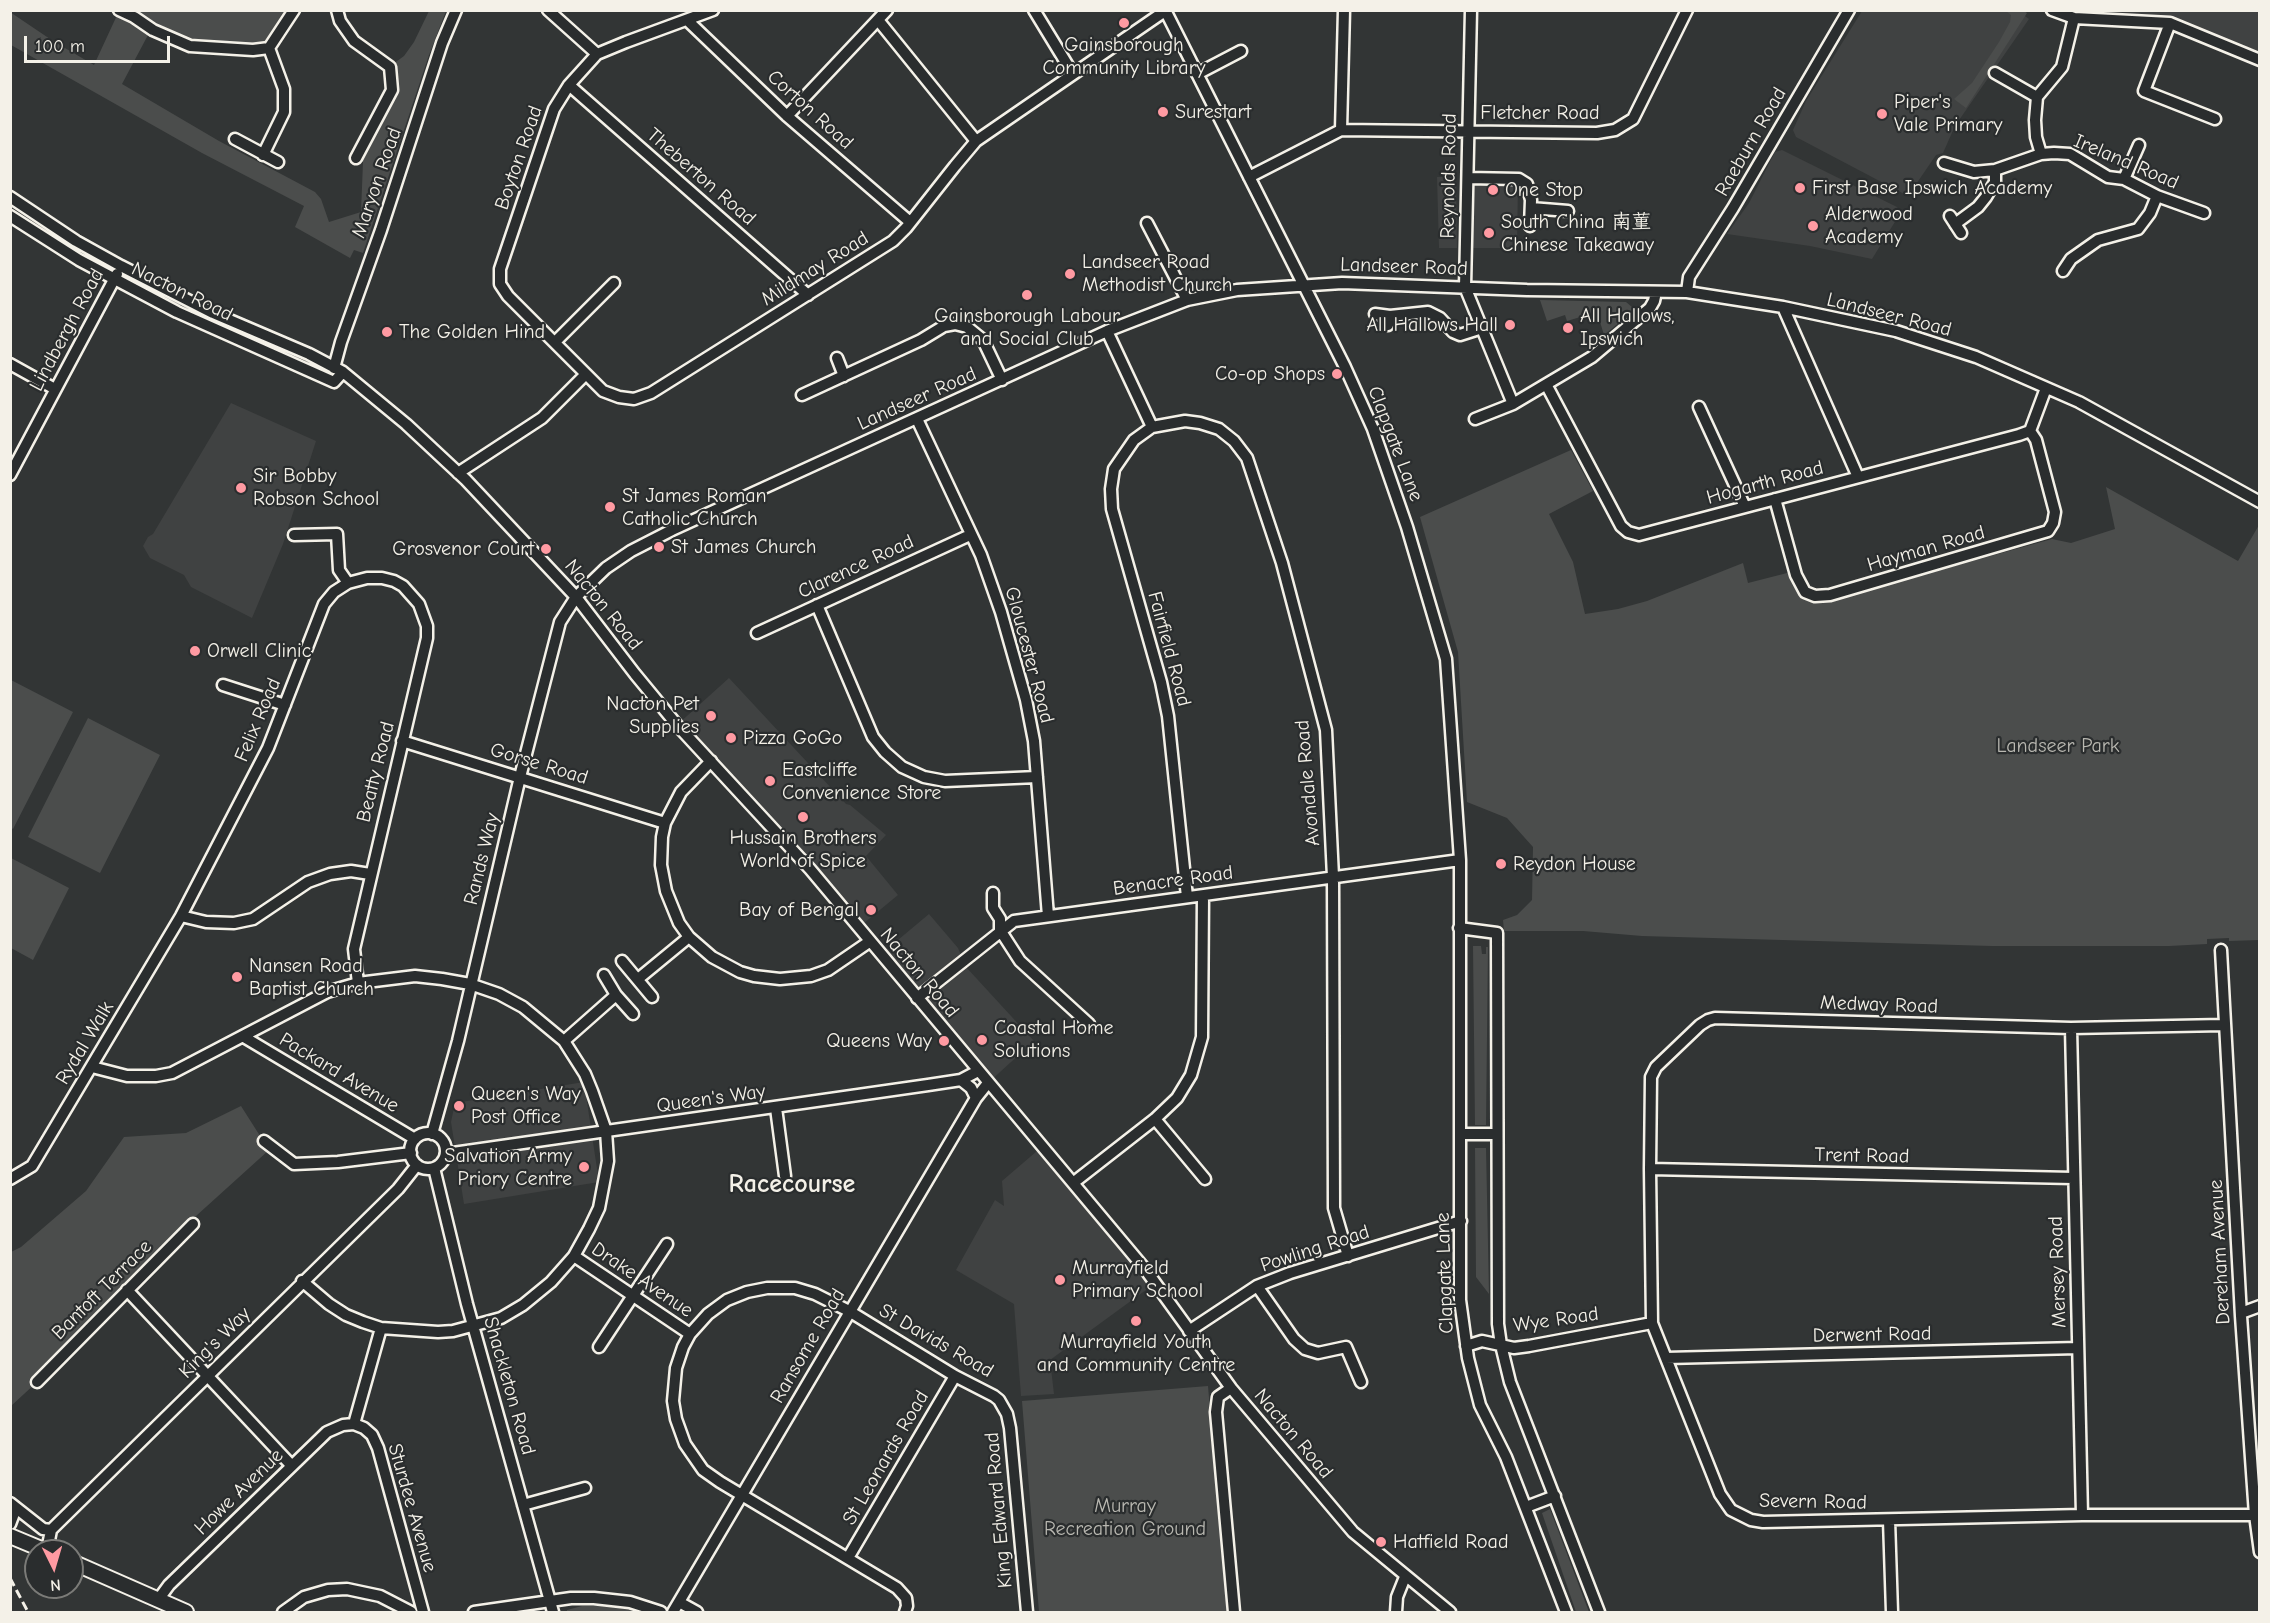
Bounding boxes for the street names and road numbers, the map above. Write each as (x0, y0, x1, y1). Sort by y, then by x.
street label: Corton Road (762, 65, 858, 155)
street label: Raeburn Road (1710, 83, 1792, 201)
street label: Fletcher Road (1480, 101, 1600, 125)
street label: Boyton Road (490, 103, 548, 213)
street label: Reynolds Road (1436, 113, 1462, 239)
street label: Theberton Road (642, 123, 760, 231)
street label: Maryon Road (347, 125, 407, 241)
street label: Ireland Road (2070, 129, 2182, 195)
street label: Mildmay Road (757, 227, 873, 311)
street label: Landseer Road (1340, 253, 1468, 281)
street label: Nacton Road (127, 257, 237, 327)
street label: Lindbergh Road (25, 265, 109, 395)
street label: Landseer Road (1824, 288, 1954, 342)
street label: Landseer Road (854, 362, 980, 436)
street label: Clapgate Lane (1362, 383, 1428, 505)
street label: Hogarth Road (1704, 456, 1826, 510)
street label: Hayman Road (1864, 521, 1988, 577)
street label: Clarence Road (794, 530, 918, 604)
street label: Nacton Road (559, 555, 647, 655)
street label: Gloucester Road (999, 584, 1059, 726)
street label: Fairfield Road (1142, 589, 1196, 709)
street label: Felix Road (230, 675, 286, 765)
street label: Beatty Road (352, 719, 400, 825)
street label: Avondale Road (1291, 719, 1325, 847)
street label: Gorse Road (487, 738, 591, 790)
street label: Rands Way (459, 811, 505, 907)
street label: Benacre Road (1111, 861, 1235, 901)
street label: Nacton Road (875, 923, 963, 1023)
street label: Medway Road (1820, 991, 1938, 1019)
street label: Rydal Walk (51, 997, 119, 1089)
street label: Packard Avenue (275, 1028, 403, 1118)
street label: Queen's Way (655, 1079, 767, 1119)
street label: Trent Road (1814, 1143, 1910, 1169)
street label: Dereham Avenue (2204, 1179, 2236, 1325)
street label: Clapgate Lane (1431, 1212, 1459, 1334)
street label: Mersey Road (2044, 1216, 2072, 1328)
street label: Powling Road (1257, 1220, 1373, 1278)
street label: Bantoft Terrace (47, 1235, 157, 1345)
street label: Drake Avenue (587, 1237, 697, 1323)
street label: Ransome Road (766, 1284, 850, 1408)
street label: St Davids Road (875, 1299, 997, 1383)
street label: King's Way (174, 1302, 256, 1384)
street label: Wye Road (1512, 1302, 1600, 1338)
street label: Shackleton Road (478, 1314, 540, 1458)
street label: Derwent Road (1812, 1322, 1932, 1348)
street label: Nacton Road (1249, 1384, 1337, 1484)
street label: St Leonards Road (838, 1387, 934, 1529)
street label: King Edward Road (980, 1431, 1018, 1589)
street label: Sturdee Avenue (382, 1441, 442, 1575)
street label: Howe Avenue (190, 1444, 288, 1540)
street label: Severn Road (1759, 1489, 1867, 1515)

